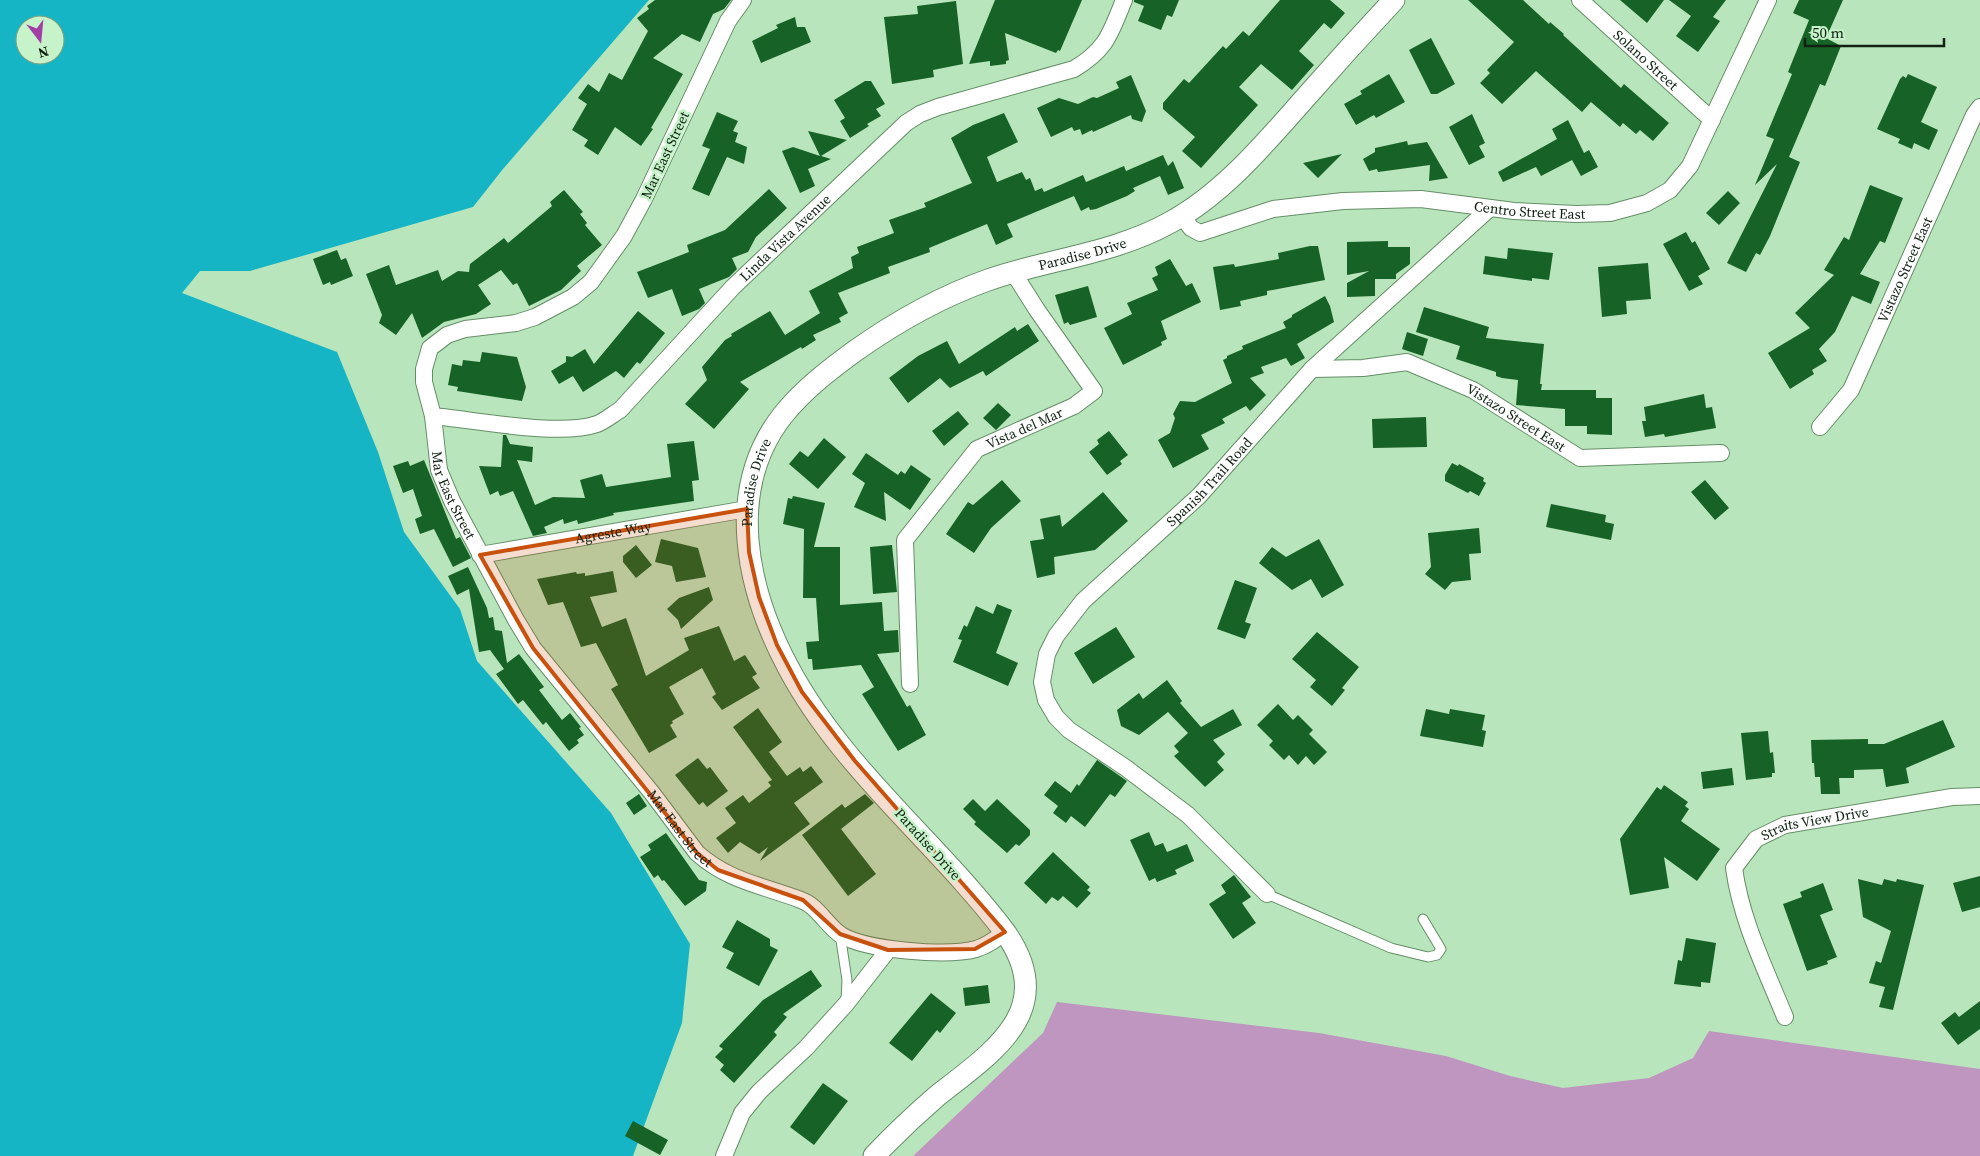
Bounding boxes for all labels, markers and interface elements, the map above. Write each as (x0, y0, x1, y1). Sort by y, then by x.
north arrow (15, 15, 65, 65)
scale bar (1805, 15, 1944, 47)
text: 50 m (1812, 22, 1844, 43)
street label: Solano Street (1609, 25, 1683, 95)
text: N (36, 41, 51, 64)
street label: Mar East Street (636, 108, 694, 202)
street label: Linda Vista Avenue (735, 189, 835, 286)
street label: Centro Street East (1473, 196, 1586, 224)
street label: Vistazo Street East (1872, 213, 1937, 326)
street label: Paradise Drive (1036, 232, 1129, 275)
street label: Vistazo Street East (1463, 378, 1570, 457)
street label: Vista del Mar (983, 402, 1066, 454)
street label: Spanish Trail Road (1162, 433, 1257, 531)
street label: Paradise Drive (737, 435, 776, 527)
street label: Mar East Street (427, 450, 481, 543)
street label: Agreste Way (574, 516, 653, 548)
street label: Mar East Street (643, 785, 717, 872)
street label: Straits View Drive (1758, 801, 1870, 845)
street label: Paradise Drive (890, 804, 966, 884)

